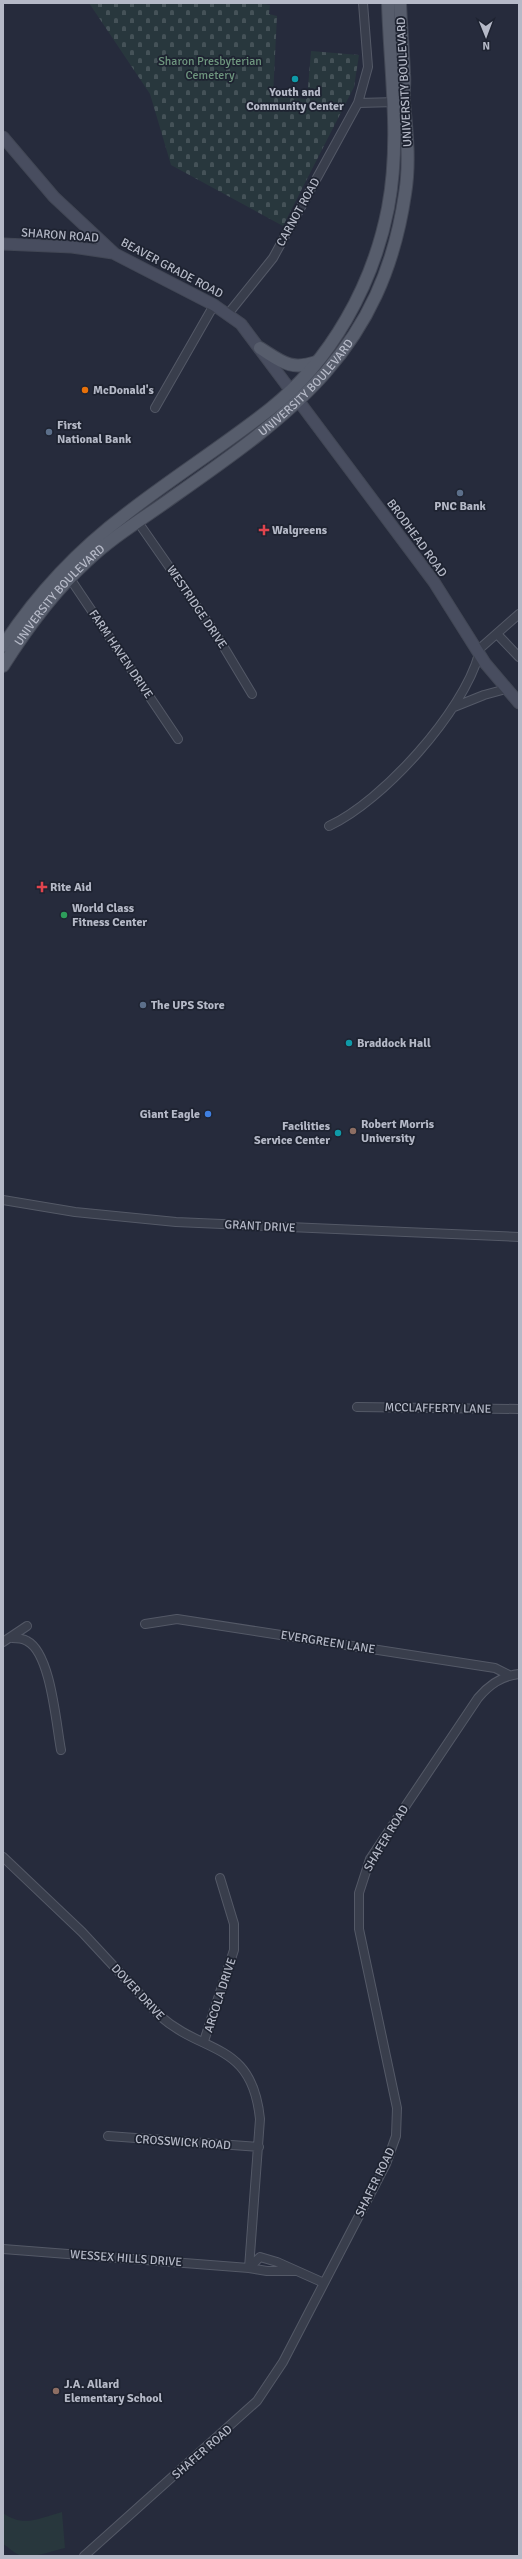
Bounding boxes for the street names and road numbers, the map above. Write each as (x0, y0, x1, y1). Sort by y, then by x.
street label: UNIVERSITY BOULEVARD (394, 16, 415, 147)
street label: CARNOT ROAD (273, 175, 324, 249)
street label: SHARON ROAD (21, 225, 99, 246)
street label: BEAVER GRADE ROAD (118, 235, 226, 302)
street label: UNIVERSITY BOULEVARD (256, 336, 357, 440)
street label: BRODHEAD ROAD (383, 496, 450, 580)
street label: UNIVERSITY BOULEVARD (11, 542, 108, 649)
street label: WESTRIDGE DRIVE (163, 563, 230, 652)
street label: FARM HAVEN DRIVE (85, 607, 156, 702)
street label: GRANT DRIVE (224, 1217, 296, 1236)
street label: MCCLAFFERTY LANE (384, 1400, 492, 1417)
street label: EVERGREEN LANE (280, 1628, 376, 1657)
street label: SHAFER ROAD (361, 1802, 412, 1874)
street label: ARCOLA DRIVE (201, 1956, 240, 2034)
street label: DOVER DRIVE (108, 1961, 168, 2024)
street label: CROSSWICK ROAD (135, 2132, 232, 2153)
street label: SHAFER ROAD (352, 2145, 399, 2219)
street label: WESSEX HILLS DRIVE (69, 2247, 183, 2270)
street label: SHAFER ROAD (169, 2422, 236, 2483)

